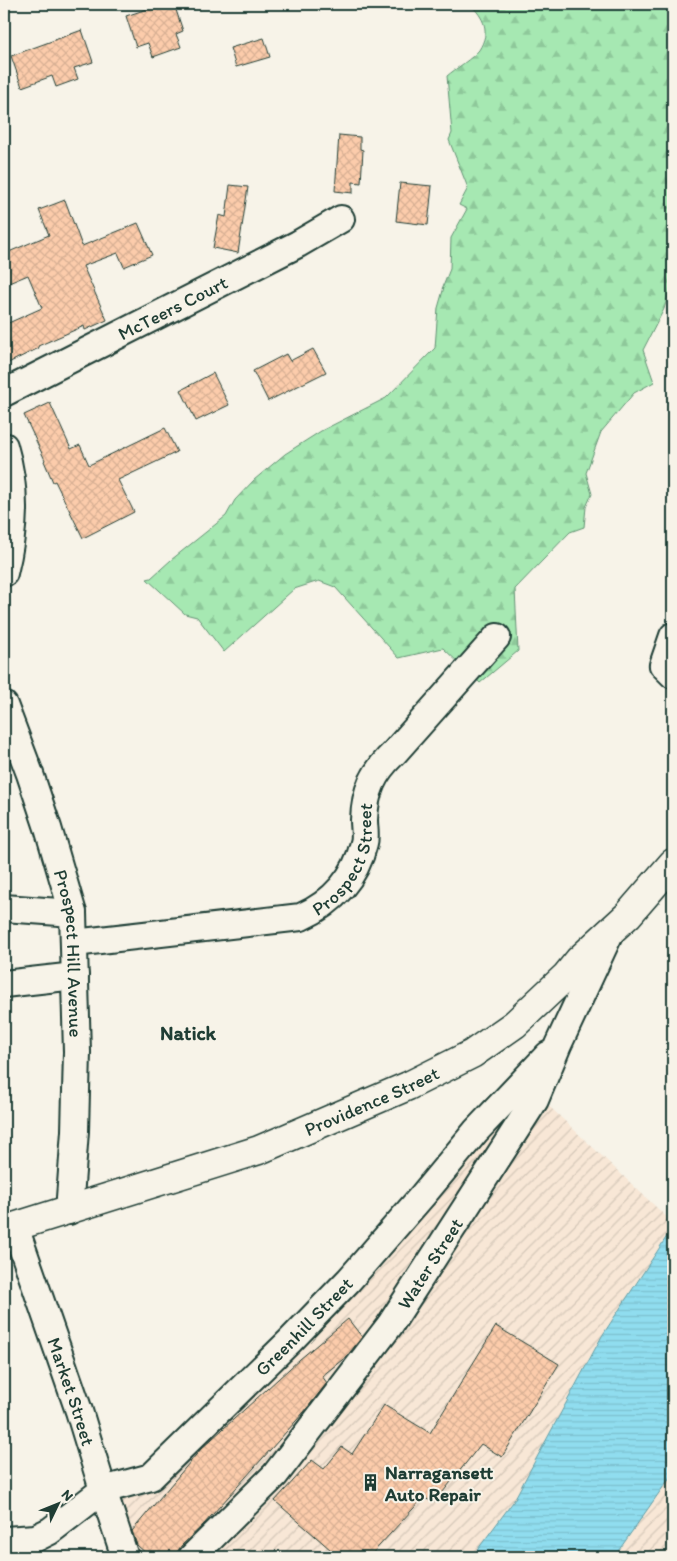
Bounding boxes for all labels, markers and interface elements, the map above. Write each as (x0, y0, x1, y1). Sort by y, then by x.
street label: McTeers Court (114, 271, 231, 345)
street label: Prospect Street (308, 802, 377, 921)
street label: Prospect Hill Avenue (49, 867, 88, 1038)
district label: Natick (160, 1021, 217, 1045)
street label: Providence Street (301, 1061, 443, 1141)
street label: Water Street (392, 1214, 468, 1313)
street label: Greenhill Street (250, 1272, 358, 1381)
street label: Market Street (42, 1334, 100, 1449)
place label: Narragansett Auto Repair (384, 1461, 494, 1506)
building icon: Narragansett Auto Repair (361, 1473, 381, 1493)
north arrow (32, 1478, 82, 1528)
text: N (58, 1486, 77, 1505)

